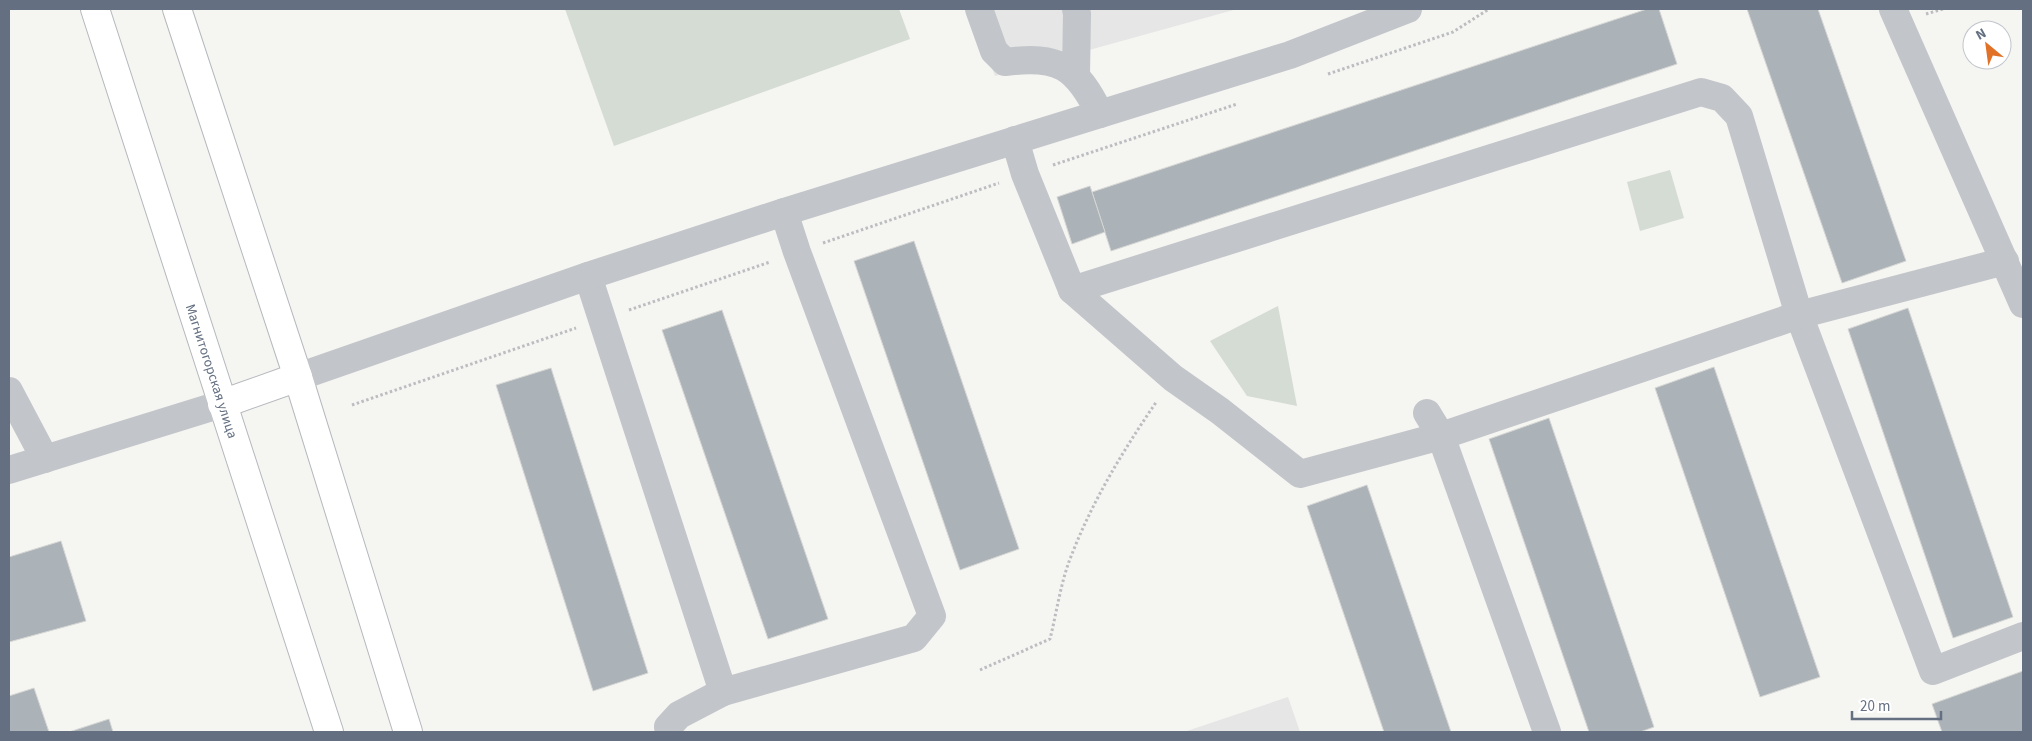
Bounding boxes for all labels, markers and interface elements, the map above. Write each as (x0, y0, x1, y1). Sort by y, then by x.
north arrow (1962, 20, 2012, 70)
text: N (1972, 24, 1990, 46)
street label: Магнитогорская улица (180, 302, 242, 441)
scale bar (1852, 688, 1941, 720)
text: 20 m (1860, 696, 1890, 717)

